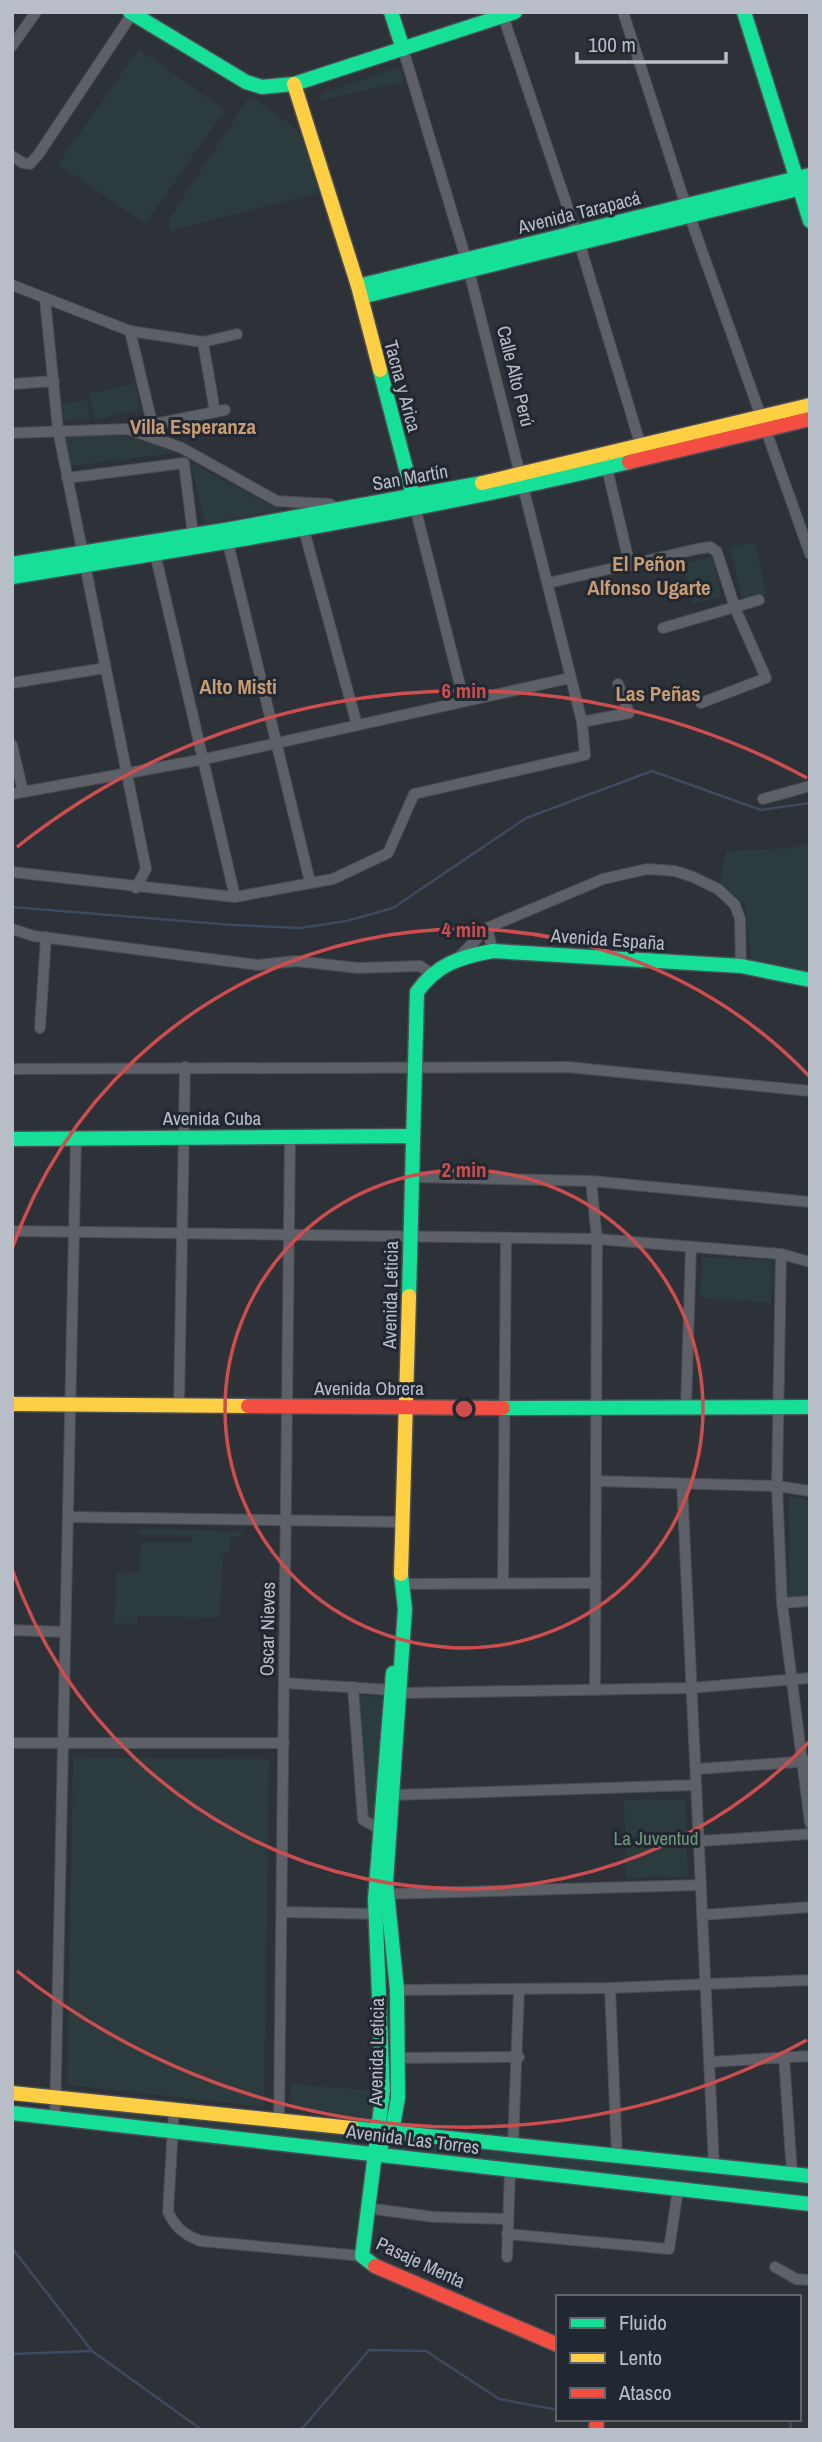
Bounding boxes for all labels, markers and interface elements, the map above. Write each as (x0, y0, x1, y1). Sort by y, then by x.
scale bar (577, 21, 726, 65)
text: 100 m (588, 30, 636, 59)
street label: Avenida Tarapacá (514, 184, 643, 240)
street label: Calle Alto Perú (491, 323, 541, 429)
street label: Tacna y Arica (378, 337, 428, 435)
district label: Villa Esperanza (130, 412, 256, 441)
street label: San Martín (370, 458, 450, 496)
district label: El Peñon Alfonso Ugarte (587, 549, 711, 602)
district label: Alto Misti (199, 672, 277, 701)
text: 6 min (442, 676, 486, 705)
district label: Las Peñas (615, 679, 701, 708)
text: 4 min (442, 915, 486, 944)
street label: Avenida España (549, 922, 666, 956)
street label: Avenida Cuba (162, 1105, 262, 1131)
text: 2 min (442, 1155, 486, 1184)
street label: Avenida Leticia (376, 1240, 404, 1350)
street label: Avenida Obrera (313, 1375, 424, 1401)
centre of rings (452, 1397, 476, 1421)
street label: Oscar Nieves (253, 1581, 281, 1676)
park label: La Juventud (614, 1825, 698, 1851)
street label: Avenida Leticia (362, 1997, 390, 2107)
street label: Avenida Las Torres (344, 2118, 481, 2160)
street label: Pasaje Menta (372, 2230, 470, 2294)
legend (556, 2295, 801, 2421)
text: Fluido (619, 2308, 667, 2337)
text: Lento (619, 2343, 662, 2372)
text: Atasco (618, 2378, 672, 2407)

